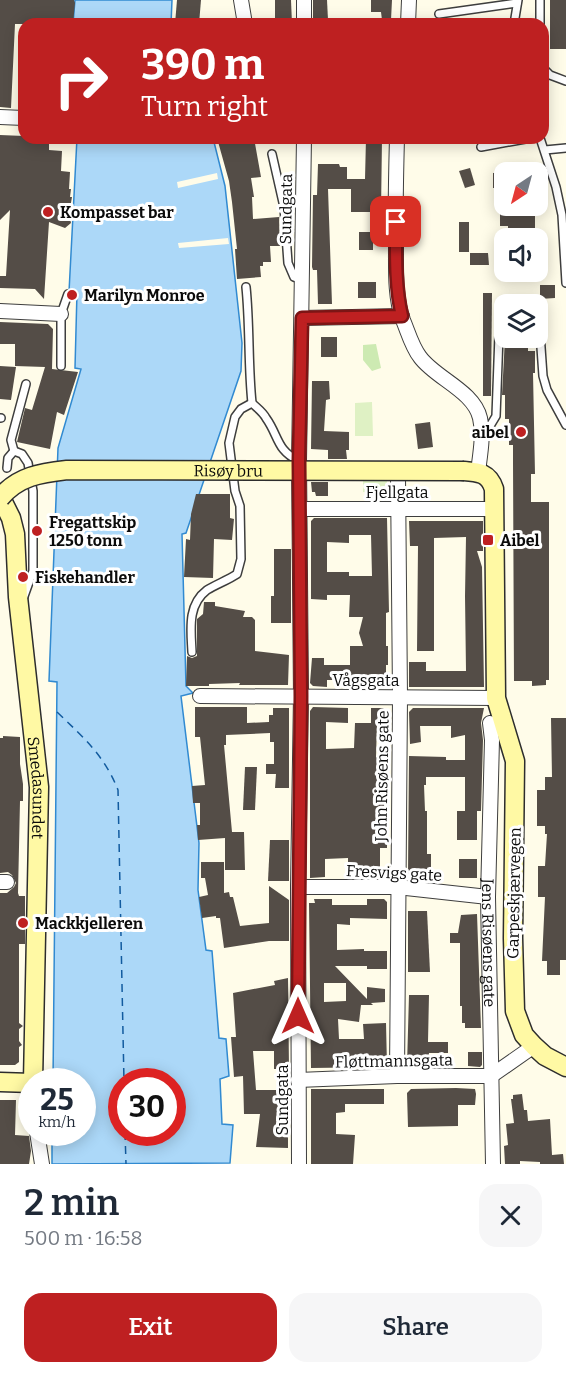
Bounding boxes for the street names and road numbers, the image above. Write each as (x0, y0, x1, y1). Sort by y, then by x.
street label: Sundgata (276, 173, 296, 245)
street label: Risøy bru (193, 461, 263, 480)
street label: Fjellgata (365, 483, 429, 502)
street label: Vågsgata (333, 671, 400, 690)
street label: John Risøens gate (371, 710, 393, 843)
street label: Smedasundet (24, 735, 49, 840)
street label: Garpeskjærvegen (503, 827, 525, 959)
street label: Fresvigs gate (345, 861, 443, 885)
street label: Jens Risøens gate (478, 877, 500, 1007)
street label: Fløttmannsgata (335, 1050, 453, 1072)
street label: Sundgata (273, 1064, 292, 1135)

